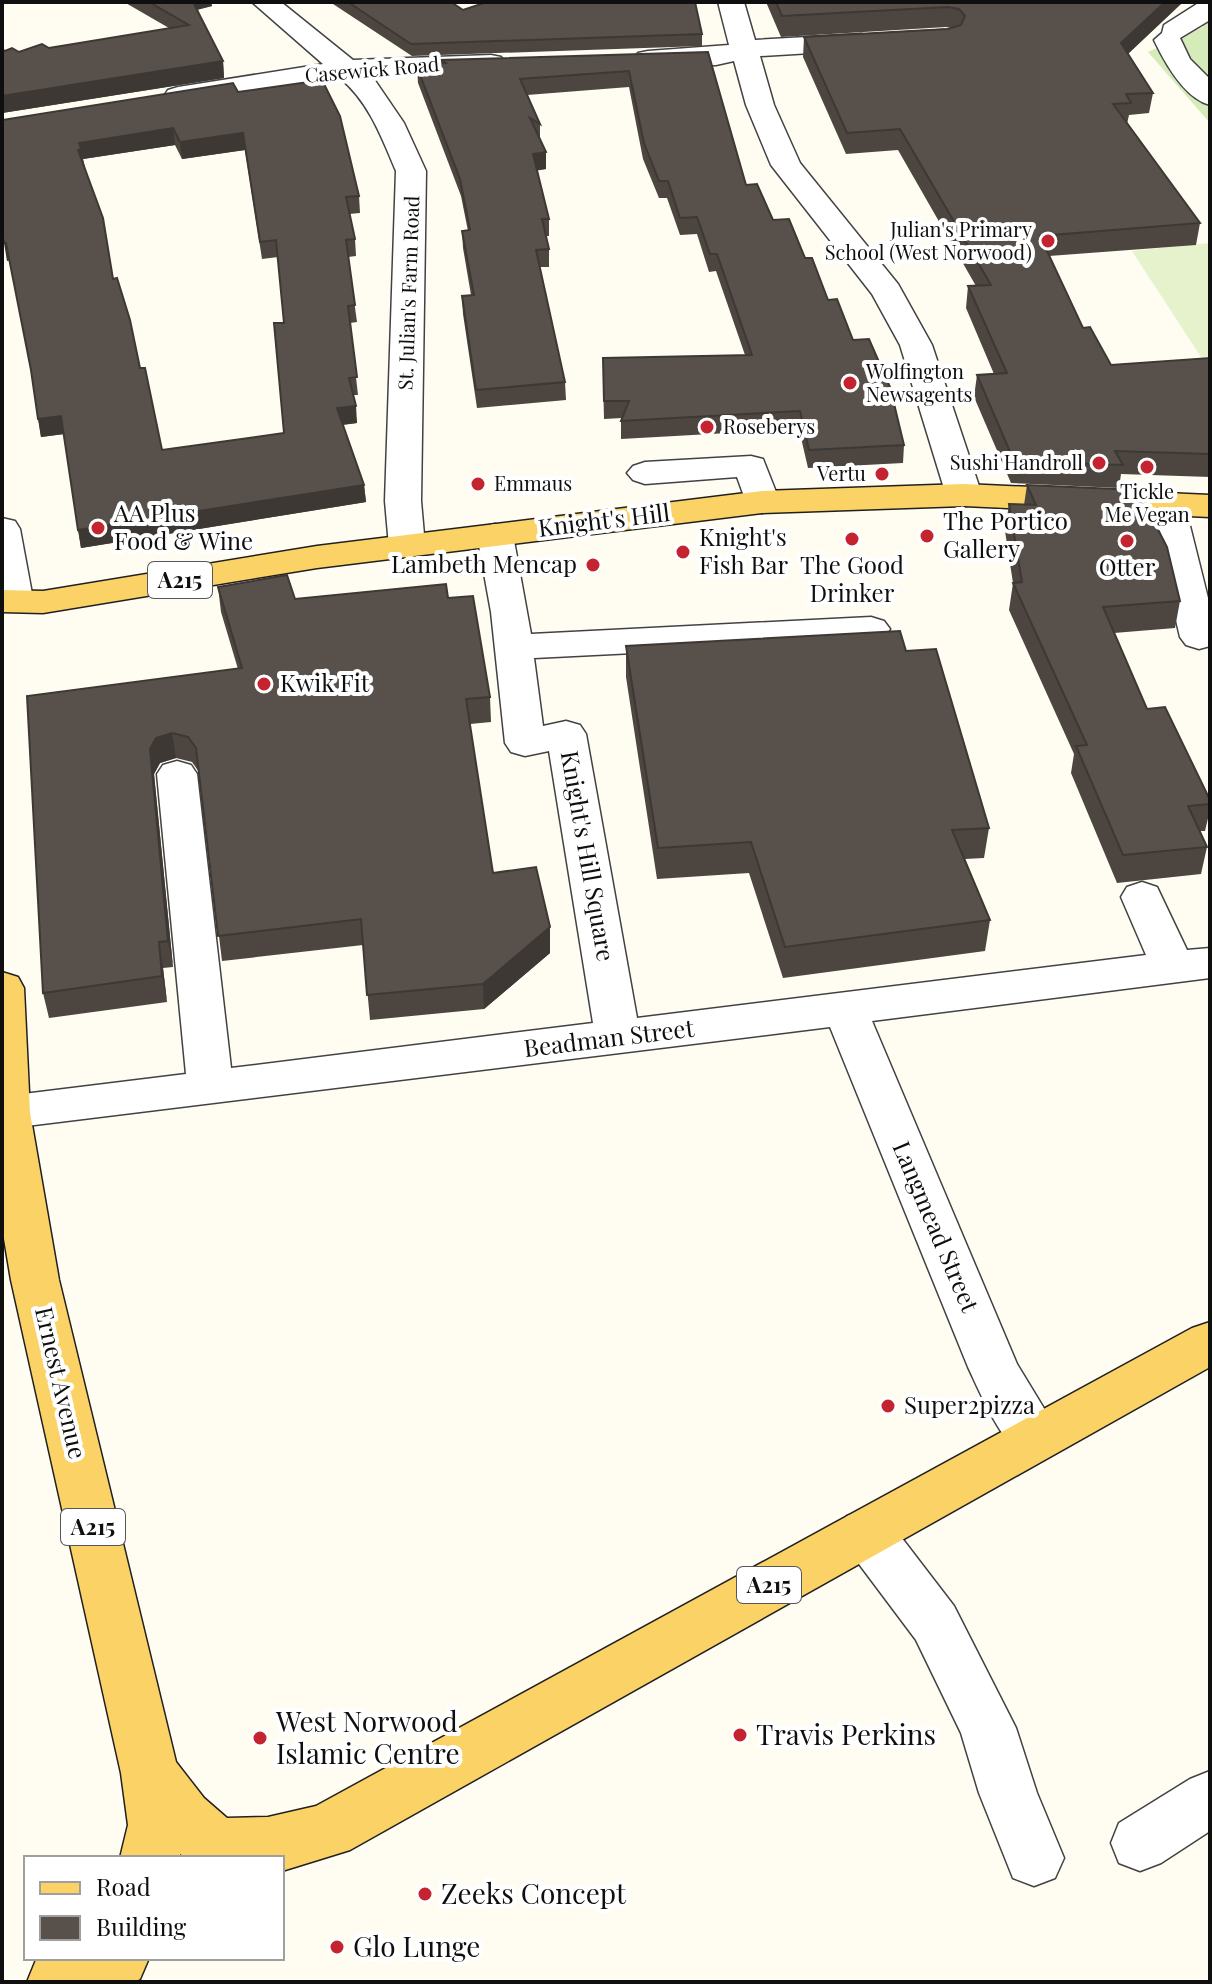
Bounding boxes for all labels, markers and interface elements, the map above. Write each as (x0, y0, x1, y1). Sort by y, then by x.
street label: Casewick Road (303, 49, 441, 88)
street label: St. Julian's Farm Road (391, 195, 424, 391)
place label: Julian's Primary School (West Norwood) (825, 215, 1032, 265)
marker: Julian's Primary School (West Norwood) (1039, 232, 1057, 250)
place label: Wolfington Newsagents (865, 357, 972, 407)
marker: Wolfington Newsagents (841, 374, 859, 392)
place label: Roseberys (723, 412, 815, 439)
marker: Roseberys (698, 418, 716, 436)
place label: Sushi Handroll (950, 448, 1083, 475)
marker: Sushi Handroll (1090, 454, 1108, 472)
marker: Tickle Me Vegan (1138, 458, 1156, 476)
place label: Vertu (816, 459, 866, 486)
marker: Vertu (873, 465, 891, 483)
place label: Emmaus (494, 469, 572, 496)
marker: Emmaus (469, 475, 487, 493)
place label: Tickle Me Vegan (1104, 477, 1190, 527)
street label: Knight's Hill (536, 495, 672, 543)
place label: AA Plus Food & Wine (113, 496, 253, 556)
place label: The Portico Gallery (943, 504, 1068, 564)
marker: AA Plus Food & Wine (89, 519, 107, 537)
place label: Knight's Fish Bar (699, 520, 788, 580)
marker: The Portico Gallery (918, 527, 936, 545)
marker: The Good Drinker (843, 530, 861, 548)
marker: Otter (1118, 532, 1136, 550)
marker: Knight's Fish Bar (674, 543, 692, 561)
place label: Lambeth Mencap (391, 547, 577, 579)
place label: The Good Drinker (800, 548, 904, 608)
place label: Otter (1099, 550, 1156, 582)
marker: Lambeth Mencap (584, 556, 602, 574)
road number: A215 (148, 562, 212, 598)
place label: Kwik Fit (280, 666, 370, 698)
marker: Kwik Fit (255, 675, 273, 693)
street label: Knight's Hill Square (555, 748, 623, 963)
street label: Beadman Street (522, 1011, 696, 1063)
street label: Langmead Street (886, 1136, 987, 1317)
street label: Ernest Avenue (29, 1303, 95, 1462)
place label: Super2pizza (904, 1388, 1035, 1420)
marker: Super2pizza (879, 1397, 897, 1415)
road number: A215 (61, 1509, 125, 1545)
road number: A215 (737, 1567, 801, 1603)
place label: West Norwood Islamic Centre (275, 1702, 460, 1771)
place label: Travis Perkins (756, 1715, 936, 1752)
marker: Travis Perkins (731, 1726, 749, 1744)
marker: West Norwood Islamic Centre (251, 1729, 269, 1747)
legend (24, 1856, 284, 1960)
text: Road (96, 1870, 151, 1902)
place label: Zeeks Concept (441, 1874, 627, 1911)
marker: Zeeks Concept (416, 1885, 434, 1903)
text: Building (96, 1910, 187, 1942)
place label: Glo Lunge (353, 1927, 480, 1964)
marker: Glo Lunge (328, 1938, 346, 1956)

